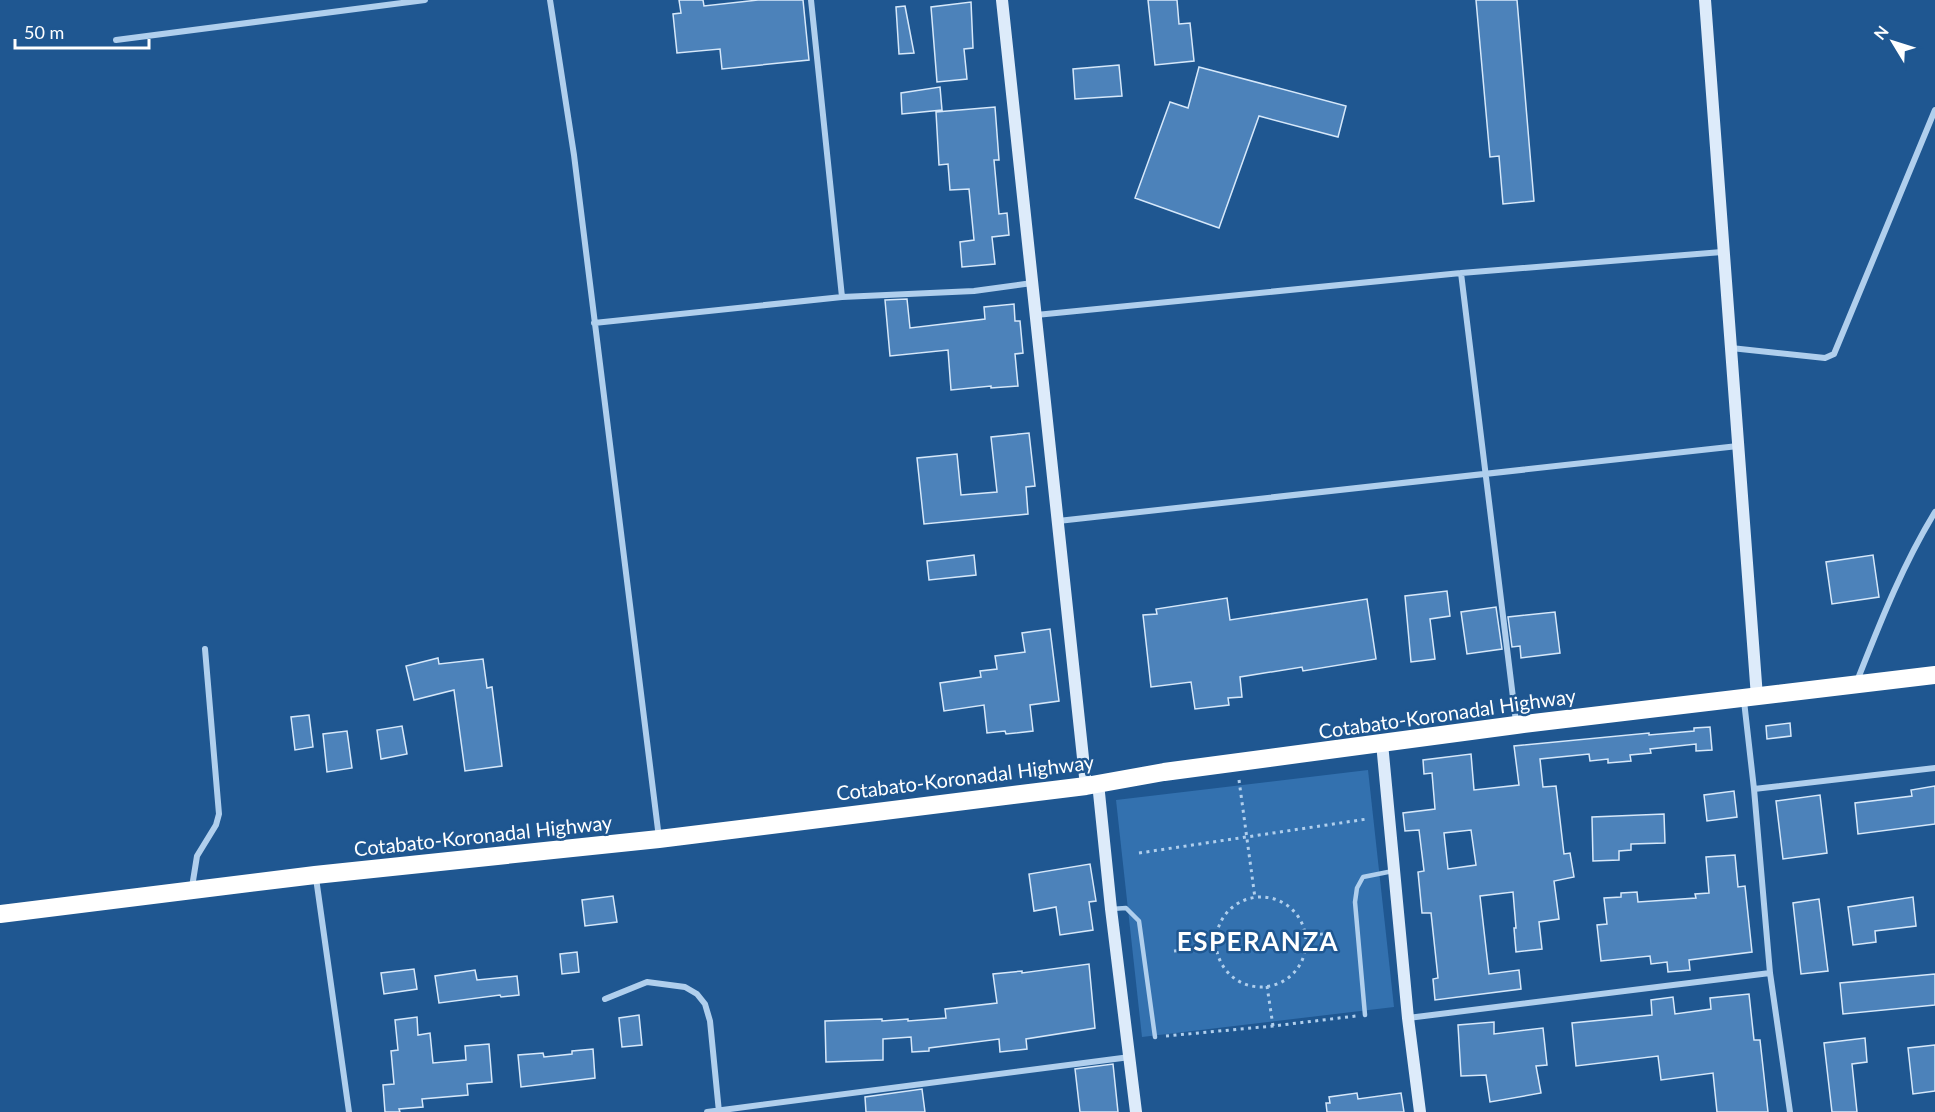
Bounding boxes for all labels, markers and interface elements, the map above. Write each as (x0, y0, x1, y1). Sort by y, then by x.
scale bar (15, 12, 148, 50)
north arrow (1863, 12, 1923, 72)
text: 50 m (24, 21, 64, 43)
text: N (1870, 22, 1892, 43)
street label: Cotabato-Koronadal Highway (1317, 683, 1578, 743)
street label: Cotabato-Koronadal Highway (835, 749, 1096, 805)
street label: Cotabato-Koronadal Highway (353, 809, 614, 860)
district label: ESPERANZA (1177, 925, 1339, 957)

